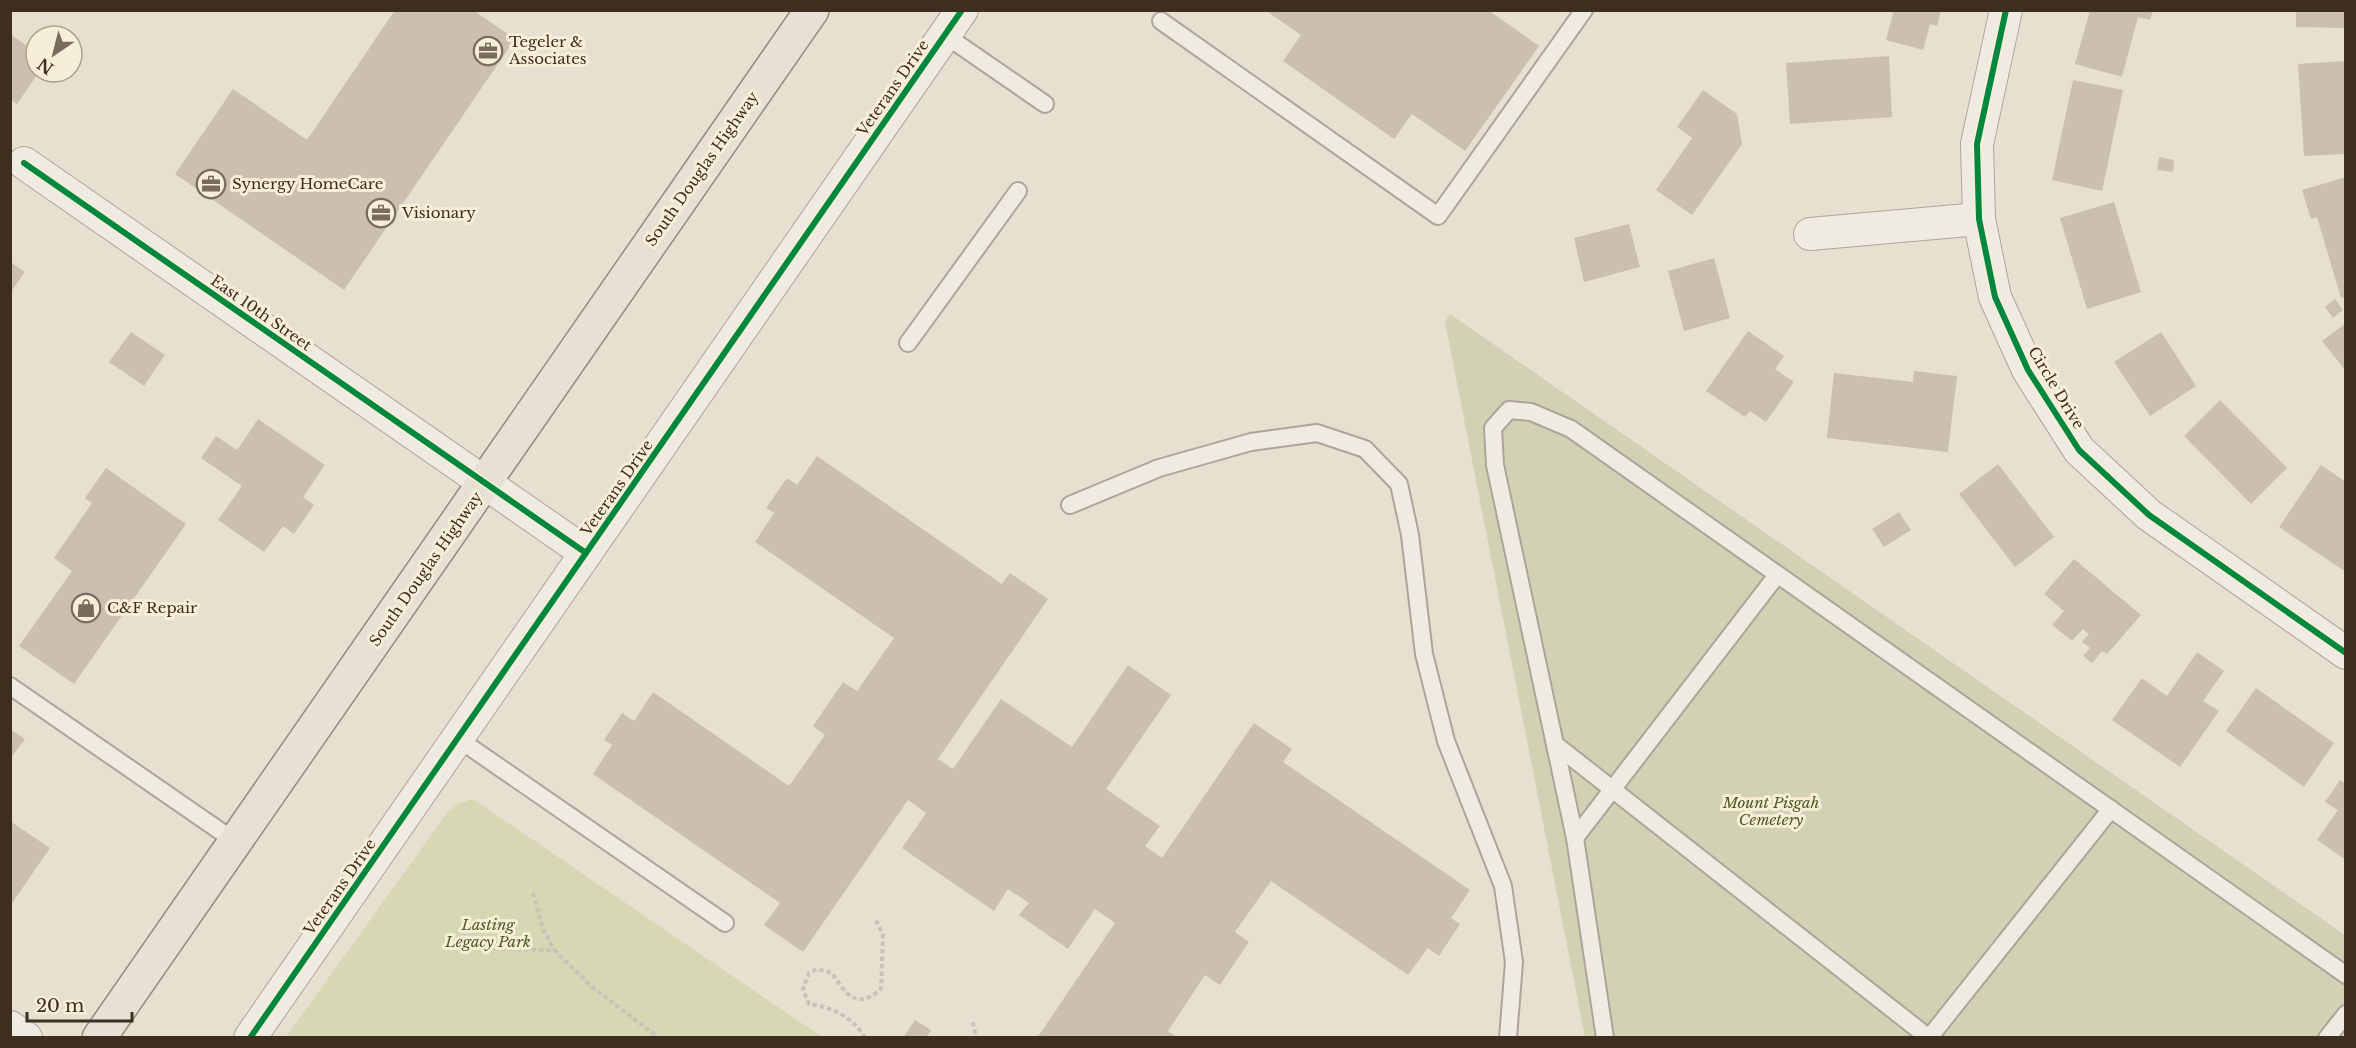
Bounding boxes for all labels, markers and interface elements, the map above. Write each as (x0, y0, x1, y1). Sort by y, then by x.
north arrow (24, 24, 84, 84)
place label: Tegeler & Associates (508, 32, 587, 68)
office icon: Tegeler & Associates (472, 35, 504, 67)
street label: Veterans Drive (852, 36, 933, 140)
text: N (33, 54, 57, 79)
street label: South Douglas Highway (641, 87, 763, 250)
office icon: Synergy HomeCare (195, 168, 227, 200)
place label: Synergy HomeCare (232, 174, 383, 193)
office icon: Visionary (365, 197, 397, 229)
place label: Visionary (401, 203, 476, 222)
street label: East 10th Street (207, 271, 316, 355)
street label: Circle Drive (2024, 343, 2088, 432)
street label: Veterans Drive (576, 436, 657, 540)
street label: South Douglas Highway (365, 487, 487, 650)
shop icon: C&F Repair (70, 592, 102, 624)
place label: C&F Repair (107, 598, 198, 617)
park label: Mount Pisgah Cemetery (1722, 793, 1820, 829)
street label: Veterans Drive (299, 835, 380, 939)
park label: Lasting Legacy Park (444, 915, 531, 951)
scale bar (27, 985, 132, 1023)
text: 20 m (36, 995, 84, 1017)

